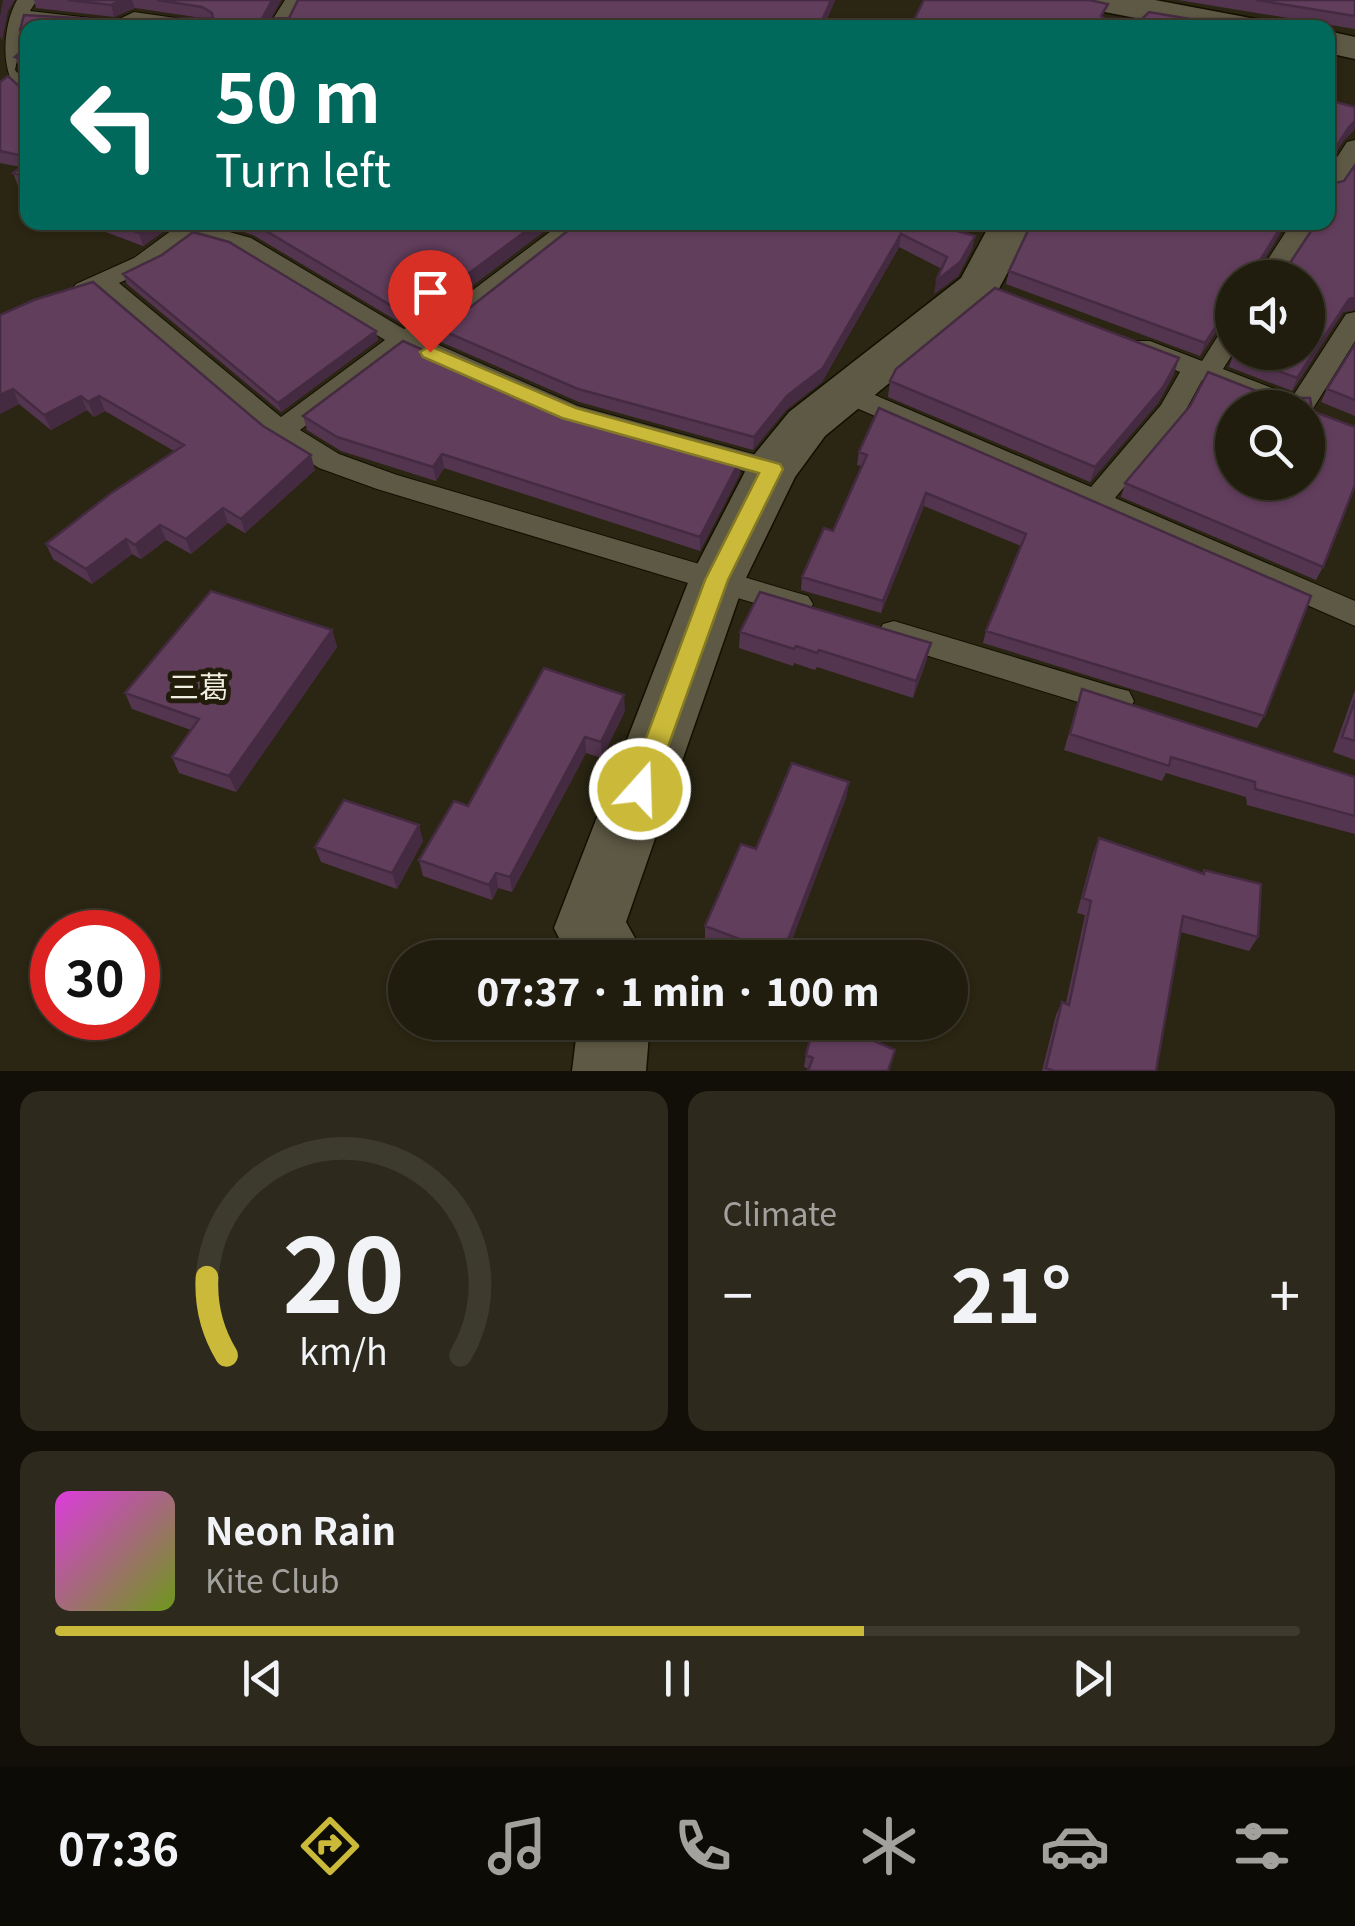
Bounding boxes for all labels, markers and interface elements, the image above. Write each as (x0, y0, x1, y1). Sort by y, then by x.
text: 50 m (215, 42, 381, 143)
icon: left (50, 60, 180, 190)
text: Turn left (215, 135, 391, 200)
pin (388, 250, 473, 353)
map controls (1215, 260, 1325, 500)
button: sound (1215, 260, 1325, 370)
icon: arrive (403, 265, 458, 320)
button: search (1215, 390, 1325, 500)
district label: 三葛 (169, 663, 229, 707)
position arrow (588, 737, 692, 841)
speed limit sign: 30 (30, 910, 160, 1040)
text: 07:37 · 1 min · 100 m (476, 962, 880, 1017)
text: Climate (723, 1189, 837, 1235)
text: 20 (282, 1192, 405, 1343)
text: 21° (951, 1236, 1072, 1345)
text: − (723, 1252, 753, 1332)
text: + (1269, 1252, 1300, 1332)
text: km/h (299, 1324, 388, 1375)
text: Neon Rain (205, 1501, 396, 1556)
text: Kite Club (205, 1556, 340, 1602)
icon: previous (235, 1651, 290, 1706)
icon: pause (650, 1651, 705, 1706)
icon: next (1065, 1651, 1120, 1706)
icon: directions (295, 1811, 365, 1881)
icon: music (482, 1811, 552, 1881)
icon: phone (668, 1811, 738, 1881)
icon: climate (854, 1811, 924, 1881)
icon: car (1040, 1811, 1110, 1881)
icon: filters (1227, 1811, 1297, 1881)
text: 07:36 (58, 1814, 179, 1879)

